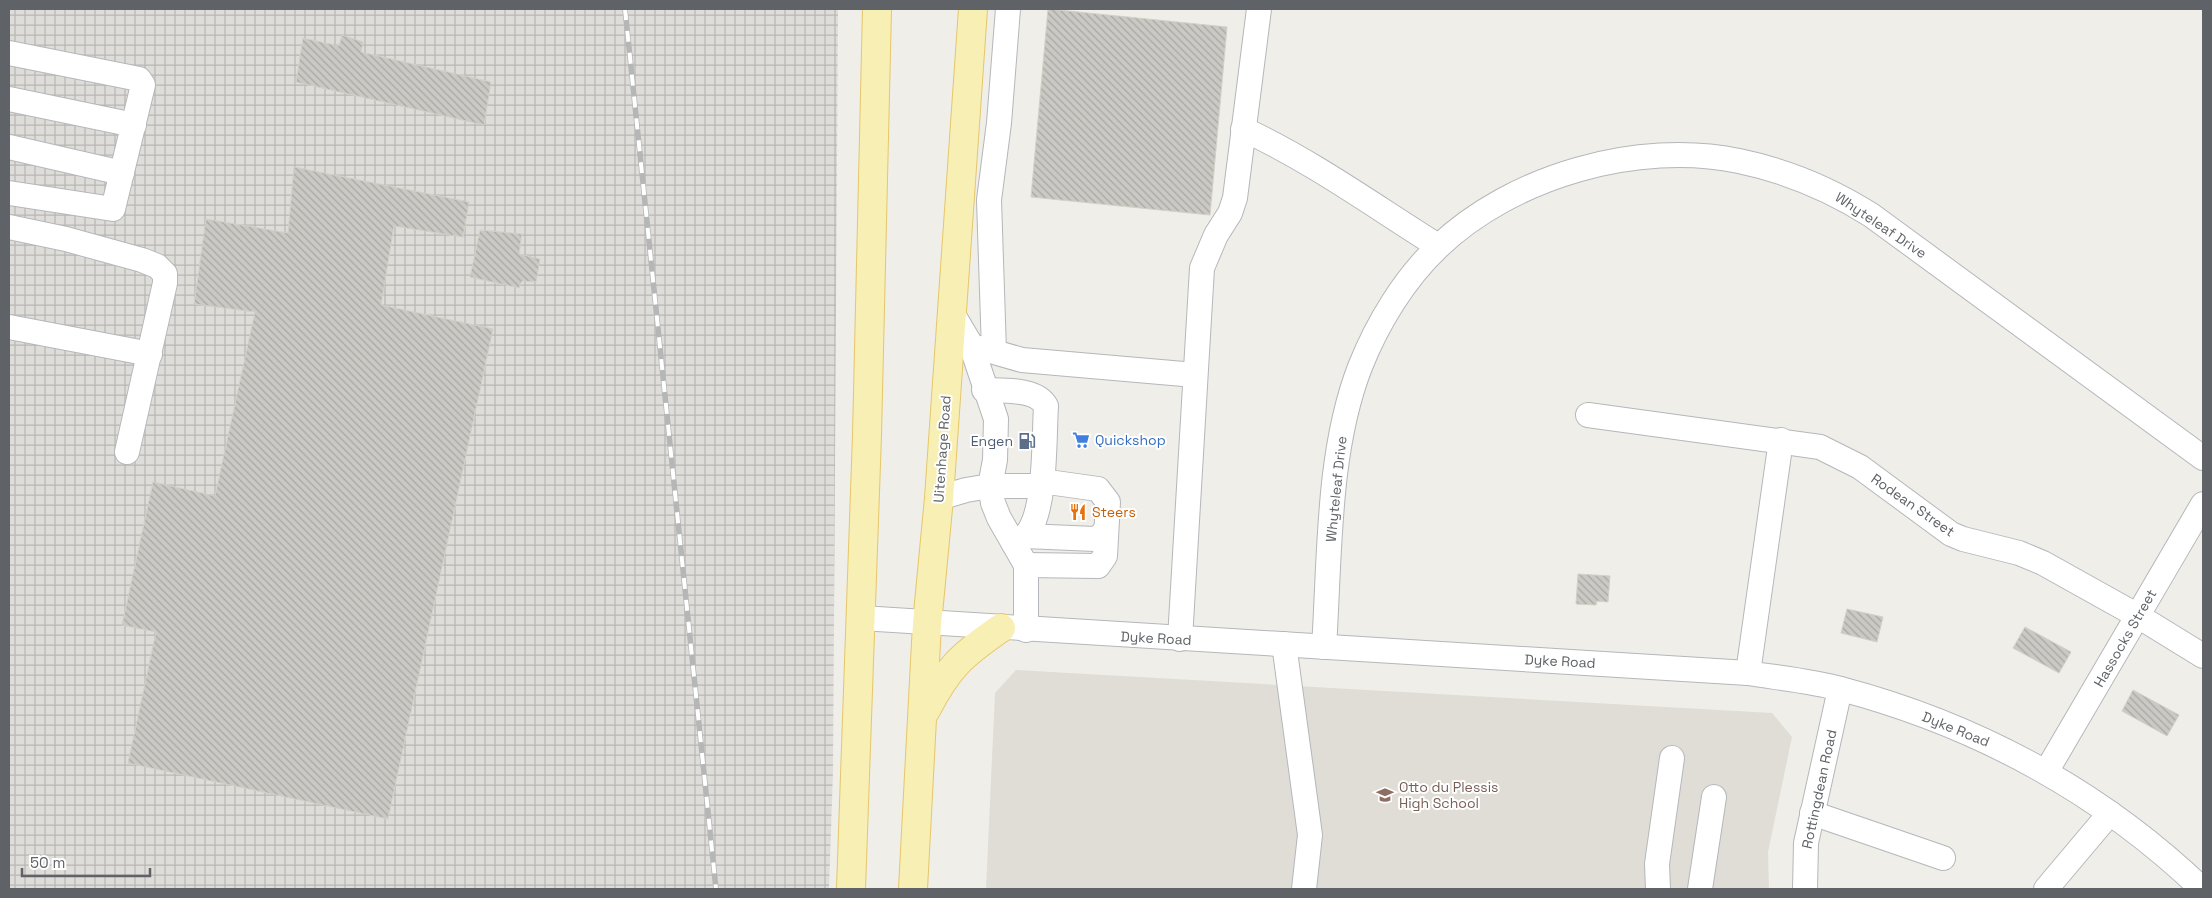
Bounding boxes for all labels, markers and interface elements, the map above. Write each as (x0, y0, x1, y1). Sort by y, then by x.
street label: Whyteleaf Drive (1832, 188, 1930, 262)
street label: Uitenhage Road (929, 395, 955, 503)
supermarket icon: Quickshop (1071, 430, 1091, 450)
fuel station icon: Engen (1017, 431, 1037, 451)
place label: Quickshop (1095, 431, 1166, 449)
place label: Engen (971, 432, 1013, 450)
street label: Whyteleaf Drive (1321, 435, 1351, 543)
street label: Rodean Street (1868, 470, 1958, 540)
restaurant icon: Steers (1068, 502, 1088, 522)
place label: Steers (1092, 503, 1136, 521)
street label: Hassocks Street (2090, 586, 2160, 690)
street label: Dyke Road (1120, 627, 1192, 649)
street label: Dyke Road (1524, 650, 1596, 672)
street label: Dyke Road (1920, 707, 1992, 751)
street label: Rottingdean Road (1798, 728, 1840, 850)
place label: Otto du Plessis High School (1399, 778, 1498, 812)
school or university icon: Otto du Plessis High School (1375, 785, 1395, 805)
scale bar (22, 846, 150, 878)
text: 50 m (30, 853, 65, 872)

